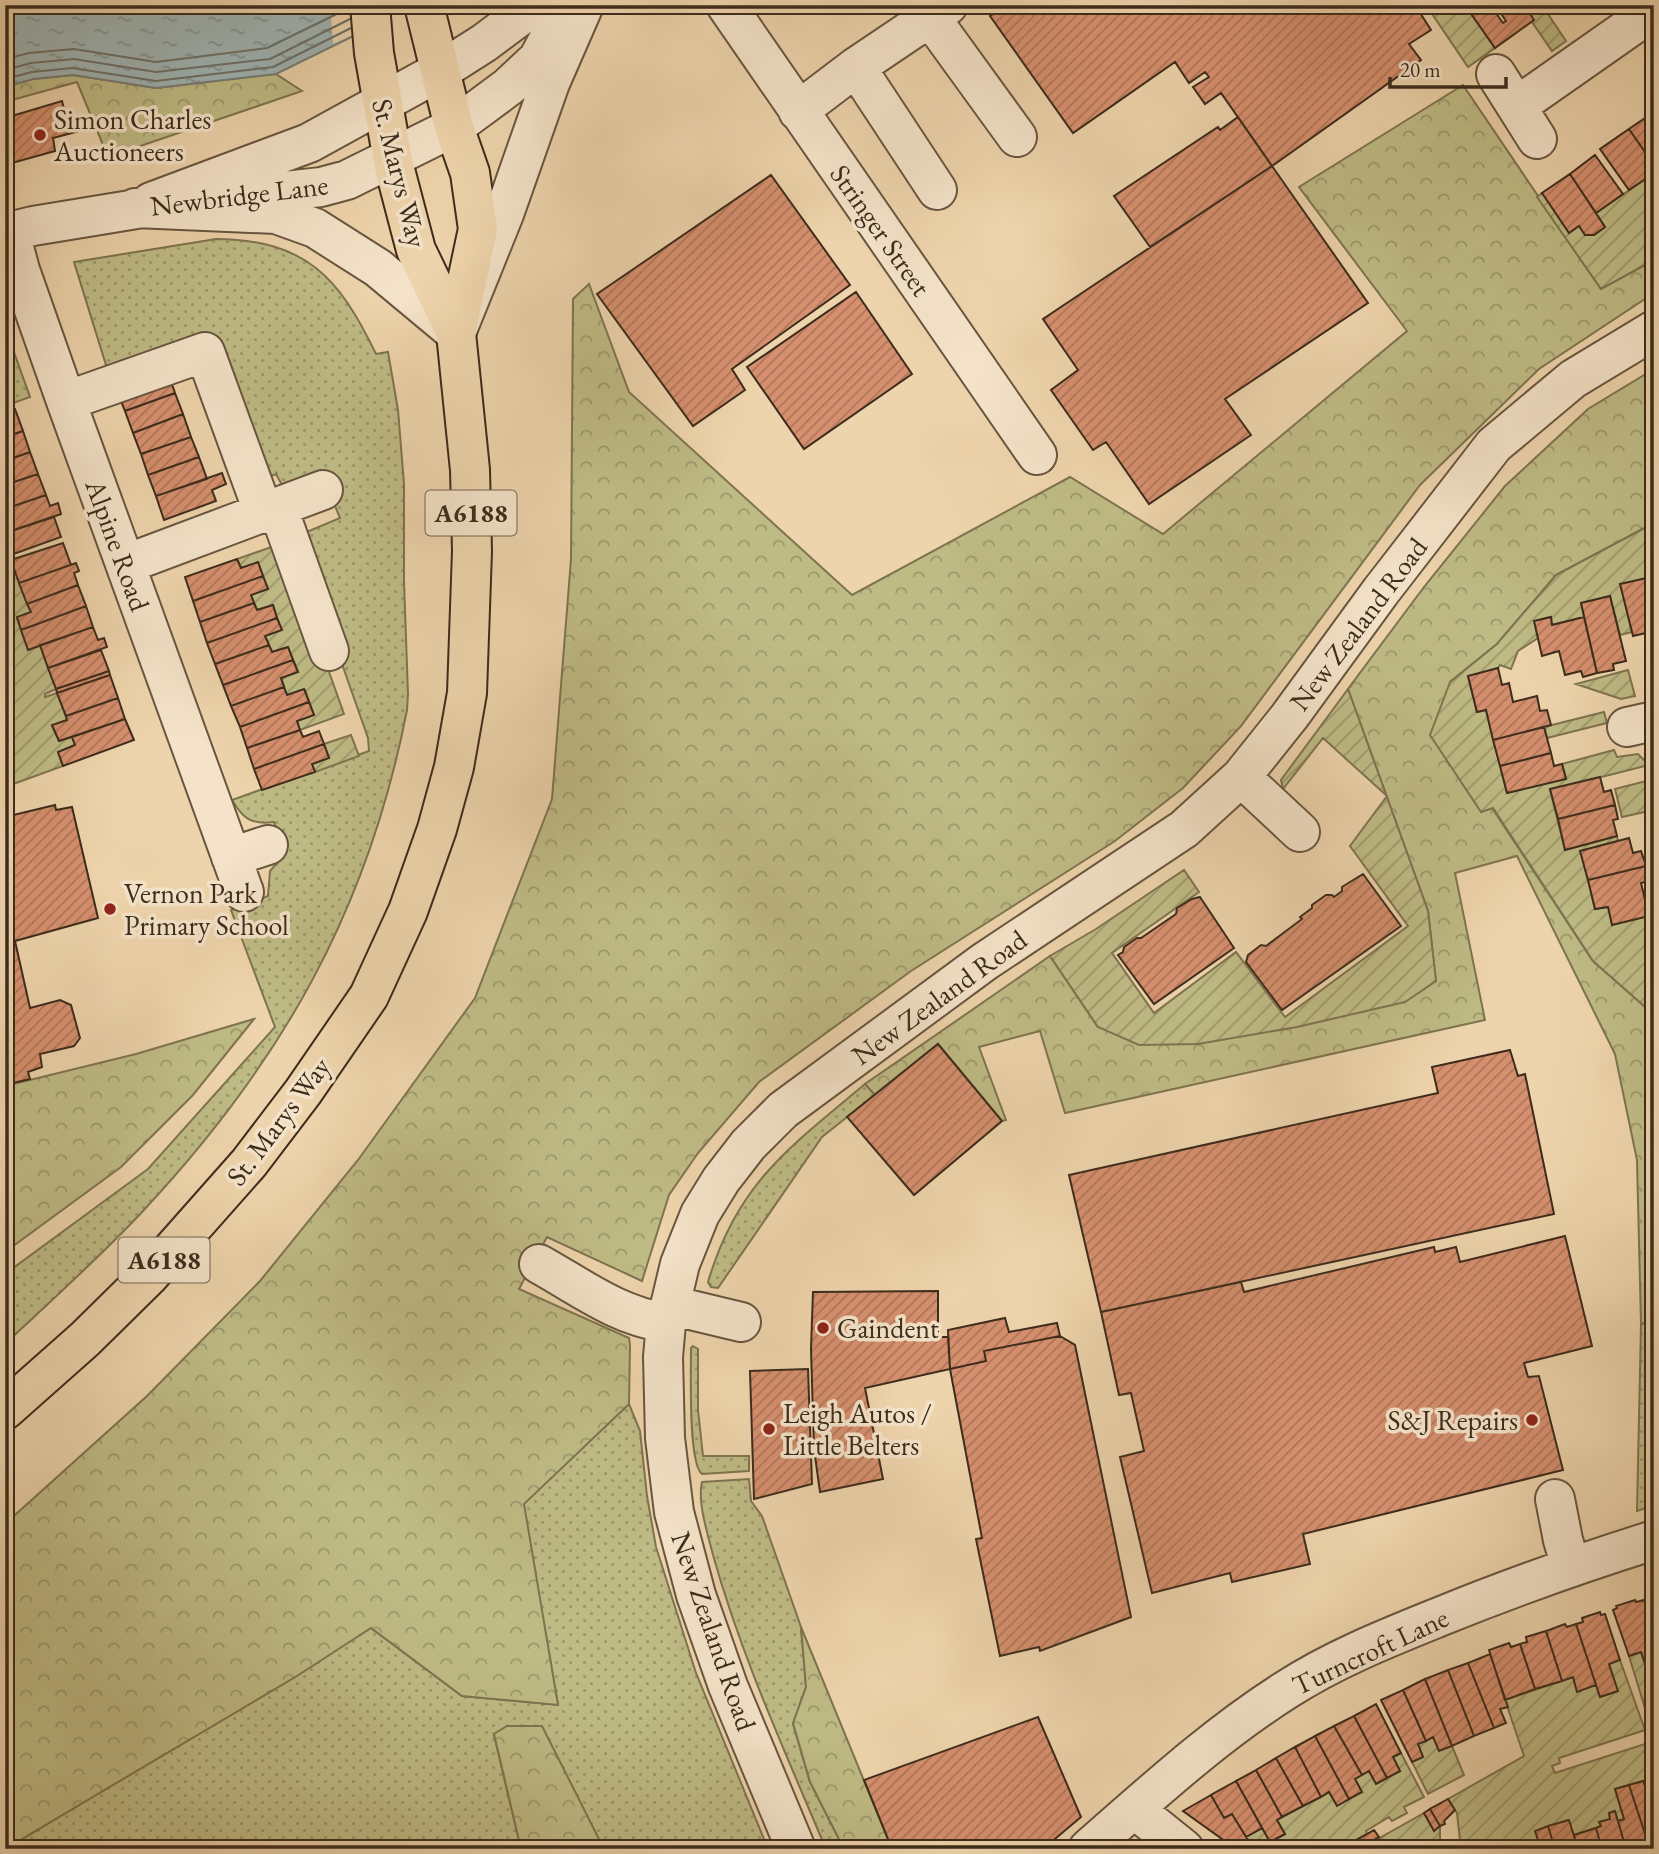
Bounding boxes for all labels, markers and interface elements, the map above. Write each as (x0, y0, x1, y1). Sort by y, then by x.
scale bar (1390, 46, 1505, 90)
text: 20 m (1400, 56, 1441, 83)
street label: St. Marys Way (364, 95, 436, 252)
place label: Simon Charles Auctioneers (53, 101, 211, 169)
marker: Simon Charles Auctioneers (32, 127, 48, 143)
street label: Stringer Street (823, 157, 940, 303)
street label: Newbridge Lane (148, 166, 330, 224)
street label: Alpine Road (77, 473, 159, 616)
road number: A6188 (426, 491, 516, 536)
street label: New Zealand Road (1281, 529, 1435, 718)
place label: Vernon Park Primary School (124, 875, 289, 943)
marker: Vernon Park Primary School (102, 901, 118, 917)
street label: New Zealand Road (844, 921, 1034, 1073)
street label: St. Marys Way (218, 1049, 339, 1193)
road number: A6188 (118, 1238, 210, 1282)
place label: Gaindent (837, 1310, 939, 1346)
marker: Gaindent (815, 1320, 831, 1336)
place label: Leigh Autos / Little Belters (783, 1395, 932, 1463)
place label: S&J Repairs (1387, 1402, 1518, 1438)
marker: S&J Repairs (1524, 1412, 1540, 1428)
marker: Leigh Autos / Little Belters (761, 1421, 777, 1437)
street label: New Zealand Road (663, 1527, 765, 1736)
street label: Turncroft Lane (1286, 1599, 1454, 1703)

